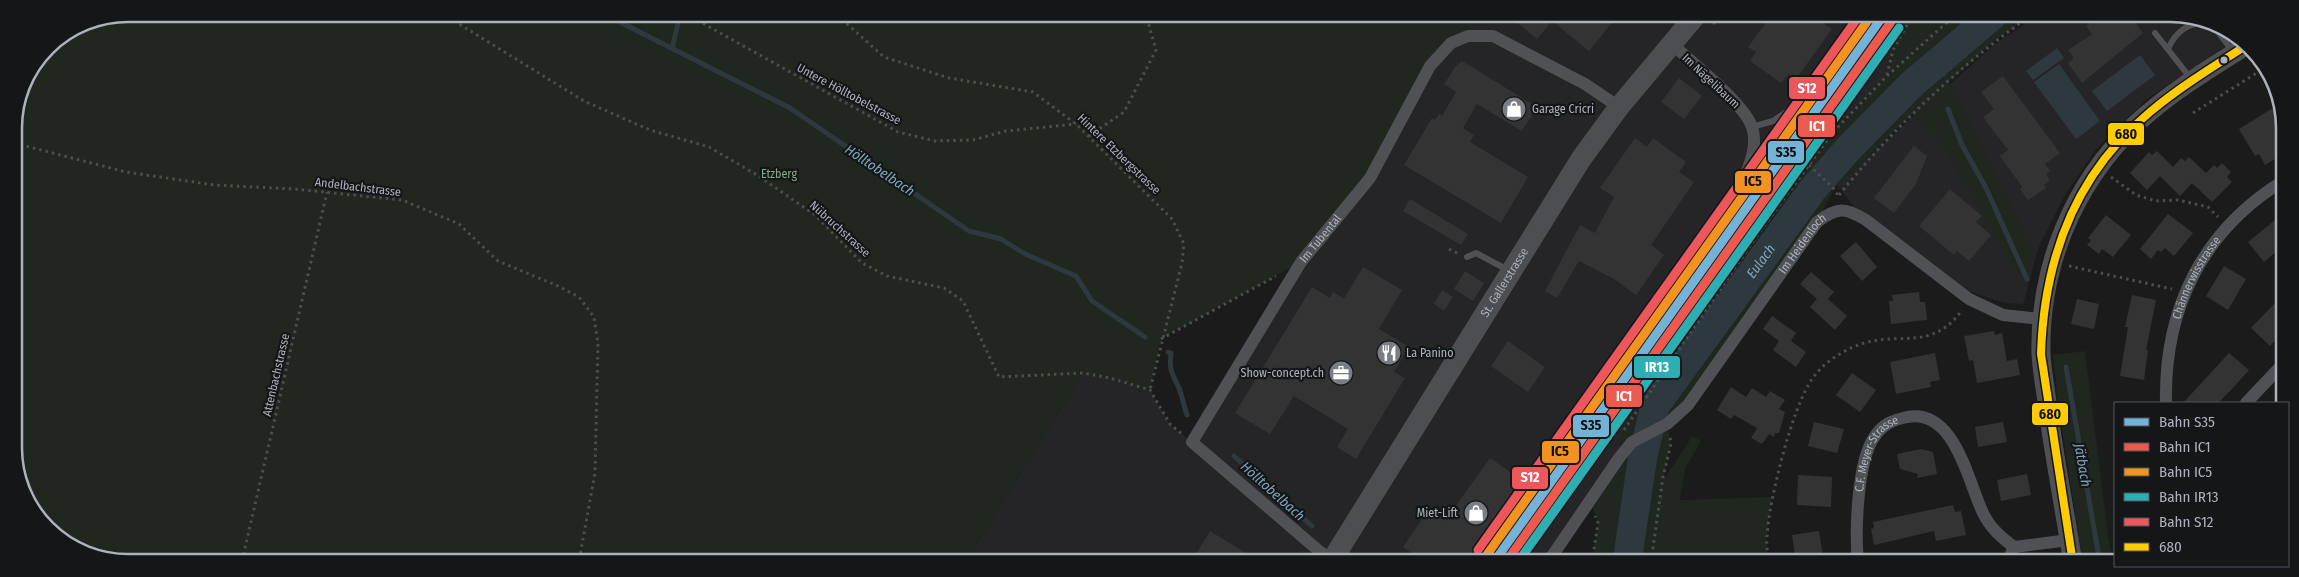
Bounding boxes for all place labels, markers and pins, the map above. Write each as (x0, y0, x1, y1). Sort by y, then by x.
unlabelled marker (2219, 55, 2229, 65)
shop icon: Garage Cricri (1501, 96, 1527, 122)
place label: Garage Cricri (1532, 102, 1594, 116)
restaurant icon: La Panino (1376, 340, 1402, 366)
place label: La Panino (1406, 346, 1453, 360)
office icon: Show-concept.ch (1328, 360, 1354, 386)
place label: Show-concept.ch (1241, 366, 1324, 380)
shop icon: Miet-Lift (1463, 500, 1489, 526)
place label: Miet-Lift (1417, 506, 1458, 520)

